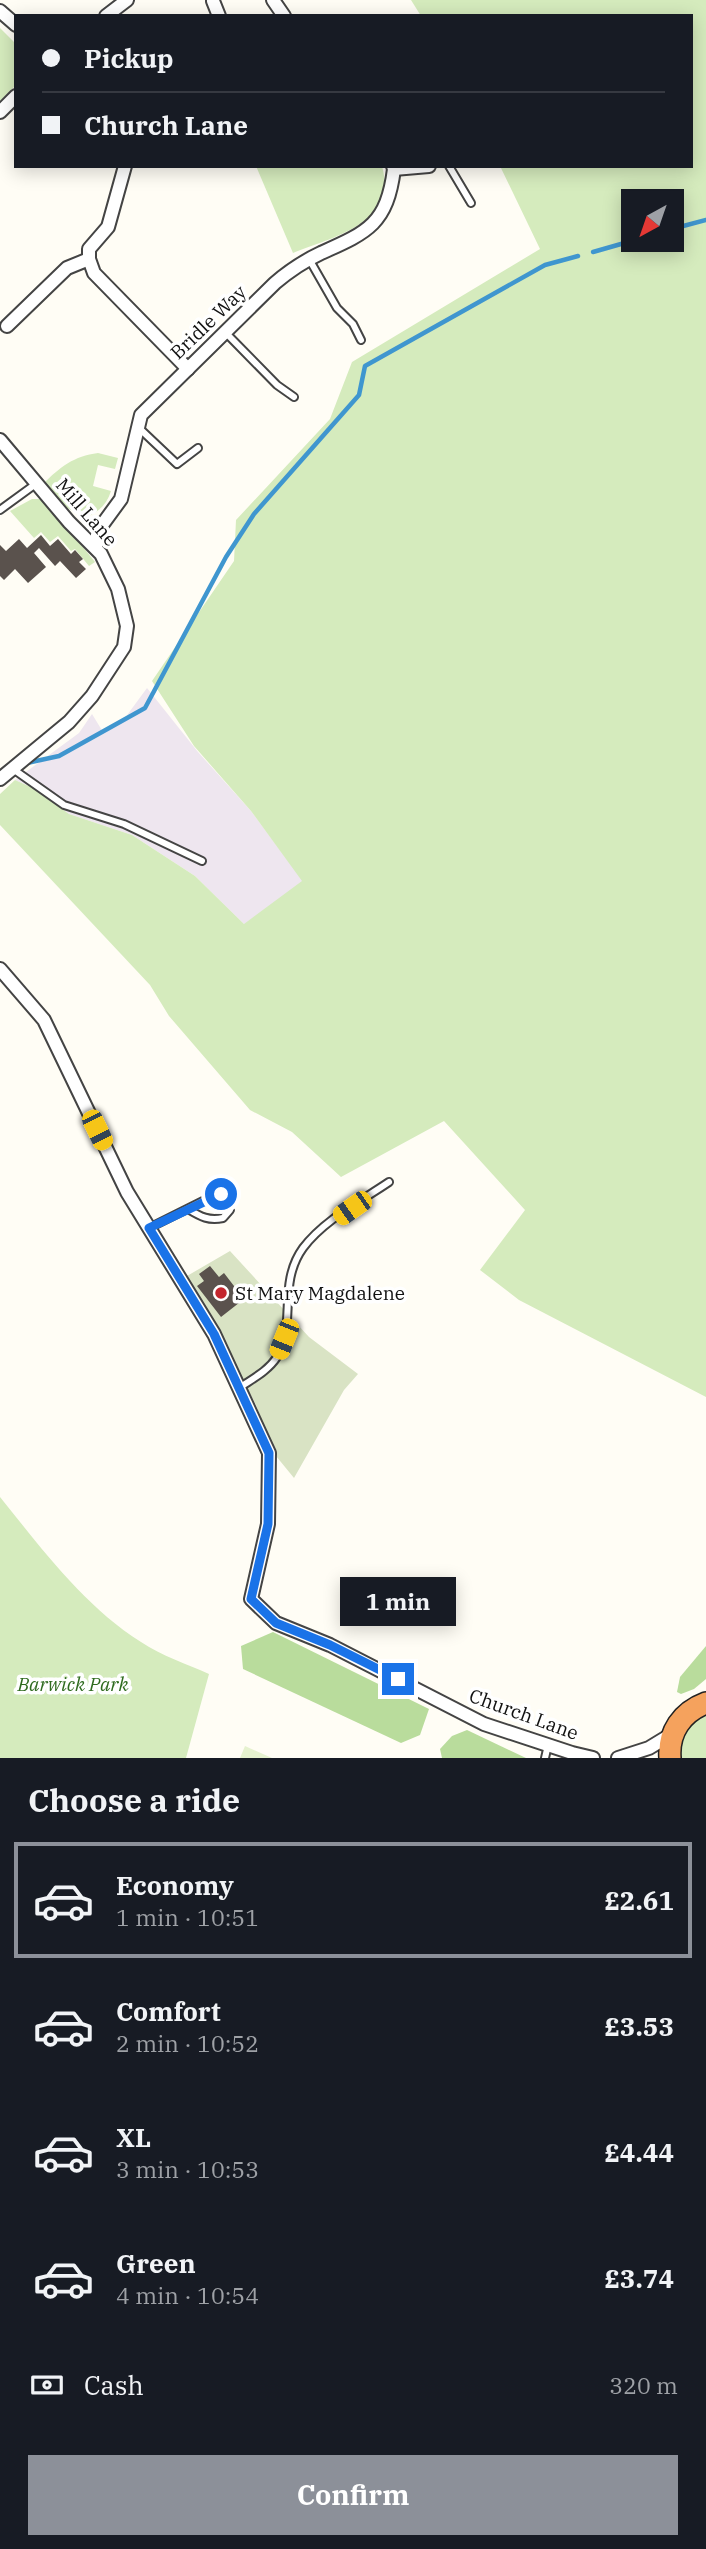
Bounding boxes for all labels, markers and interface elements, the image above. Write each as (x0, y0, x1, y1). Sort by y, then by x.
text: Pickup (84, 41, 174, 75)
text: Church Lane (84, 108, 248, 142)
north arrow (621, 189, 684, 252)
map controls (621, 189, 684, 252)
street label: Bridle Way (165, 279, 252, 364)
street label: Mill Lane (51, 473, 123, 551)
car (79, 1107, 116, 1153)
route start (205, 1178, 237, 1210)
car (329, 1187, 376, 1229)
place label: St Mary Magdalene (235, 1281, 405, 1305)
marker: St Mary Magdalene (213, 1285, 229, 1301)
car (267, 1316, 302, 1362)
callout: 1 min (340, 1578, 456, 1626)
text: 1 min (366, 1586, 430, 1616)
route end (382, 1663, 414, 1695)
park label: Barwick Park (16, 1672, 130, 1696)
street label: Church Lane (466, 1683, 582, 1745)
text: Choose a ride (28, 1779, 240, 1821)
text: Economy (116, 1868, 234, 1902)
icon: car (32, 1869, 95, 1932)
text: £2.61 (604, 1883, 674, 1917)
text: 1 min · 10:51 (116, 1902, 259, 1932)
text: Comfort (116, 1994, 221, 2028)
icon: car (32, 1995, 95, 2058)
text: £3.53 (604, 2009, 674, 2043)
text: 2 min · 10:52 (116, 2028, 259, 2058)
text: XL (116, 2120, 151, 2154)
icon: car (32, 2121, 95, 2184)
text: £4.44 (604, 2135, 674, 2169)
text: 3 min · 10:53 (116, 2154, 259, 2184)
text: Green (116, 2246, 196, 2280)
icon: car (32, 2247, 95, 2310)
text: £3.74 (604, 2261, 674, 2295)
text: 4 min · 10:54 (116, 2280, 259, 2310)
icon: cash (28, 2366, 66, 2404)
text: Cash (84, 2368, 144, 2402)
text: 320 m (609, 2370, 678, 2400)
button: Confirm (28, 2455, 678, 2535)

